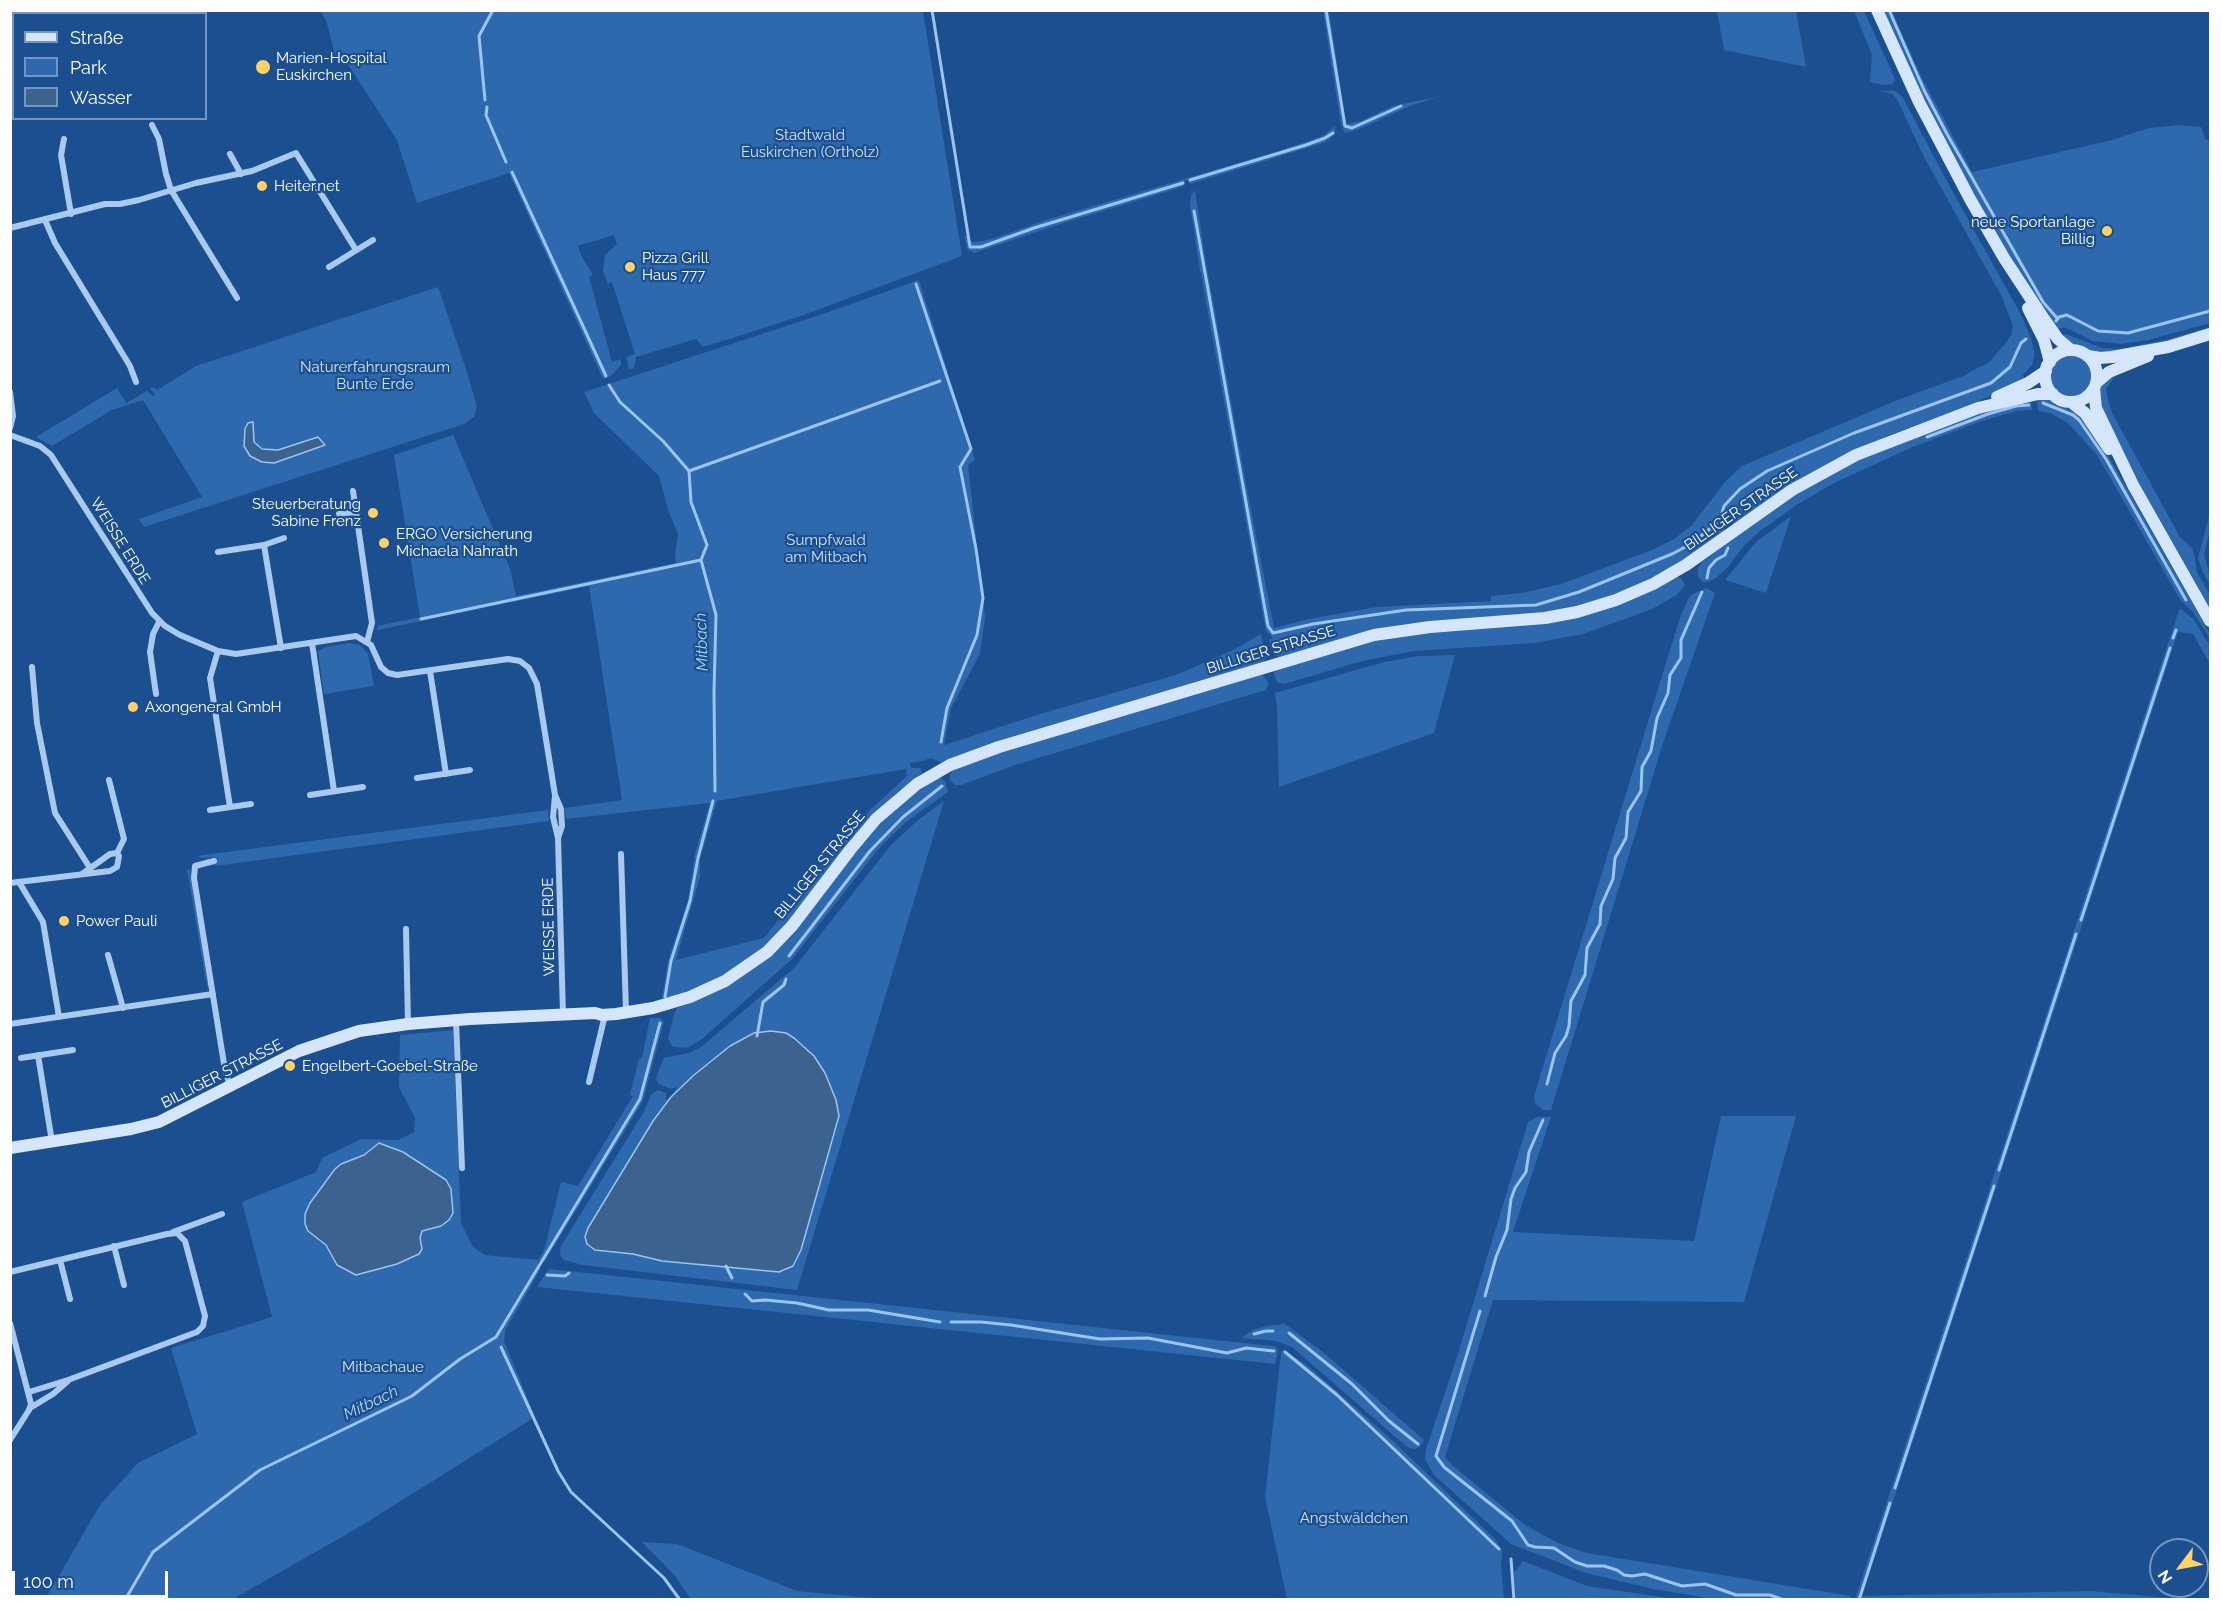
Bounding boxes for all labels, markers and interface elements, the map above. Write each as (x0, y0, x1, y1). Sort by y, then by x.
legend (12, 12, 207, 120)
text: Straße (70, 27, 123, 48)
place label: Marien-Hospital Euskirchen (276, 49, 387, 84)
text: Park (70, 57, 107, 78)
marker: Marien-Hospital Euskirchen (254, 58, 272, 76)
text: Wasser (70, 87, 132, 108)
park label: Stadtwald Euskirchen (Ortholz) (741, 126, 879, 161)
place label: Heiter.net (274, 177, 340, 195)
marker: Heiter.net (255, 179, 269, 193)
place label: neue Sportanlage Billig (1971, 213, 2095, 248)
marker: neue Sportanlage Billig (2100, 224, 2114, 238)
place label: Pizza Grill Haus 777 (642, 249, 709, 284)
marker: Pizza Grill Haus 777 (623, 260, 637, 274)
park label: Naturerfahrungsraum Bunte Erde (300, 358, 450, 393)
street label: BILLIGER STRASSE (1681, 463, 1801, 555)
street label: WEISSE ERDE (86, 494, 154, 588)
place label: Steuerberatung Sabine Frenz (252, 495, 361, 530)
marker: Steuerberatung Sabine Frenz (366, 506, 380, 520)
place label: ERGO Versicherung Michaela Nahrath (396, 525, 533, 560)
park label: Sumpfwald am Mitbach (785, 531, 867, 566)
marker: ERGO Versicherung Michaela Nahrath (377, 536, 391, 550)
water label: Mitbach (691, 612, 713, 672)
street label: BILLIGER STRASSE (1204, 622, 1338, 678)
place label: Axongeneral GmbH (145, 698, 282, 716)
marker: Axongeneral GmbH (126, 700, 140, 714)
street label: BILLIGER STRASSE (771, 807, 869, 923)
street label: WEISSE ERDE (539, 878, 559, 976)
place label: Power Pauli (76, 912, 157, 930)
marker: Power Pauli (57, 914, 71, 928)
street label: BILLIGER STRASSE (158, 1036, 286, 1112)
place label: Engelbert-Goebel-Straße (302, 1057, 478, 1075)
marker: Engelbert-Goebel-Straße (283, 1059, 297, 1073)
park label: Mitbachaue (342, 1358, 424, 1376)
water label: Mitbach (341, 1382, 401, 1424)
park label: Angstwäldchen (1300, 1509, 1408, 1527)
north arrow (2149, 1538, 2209, 1598)
scale bar (15, 1559, 171, 1597)
text: N (2154, 1567, 2176, 1587)
text: 100 m (23, 1571, 74, 1592)

